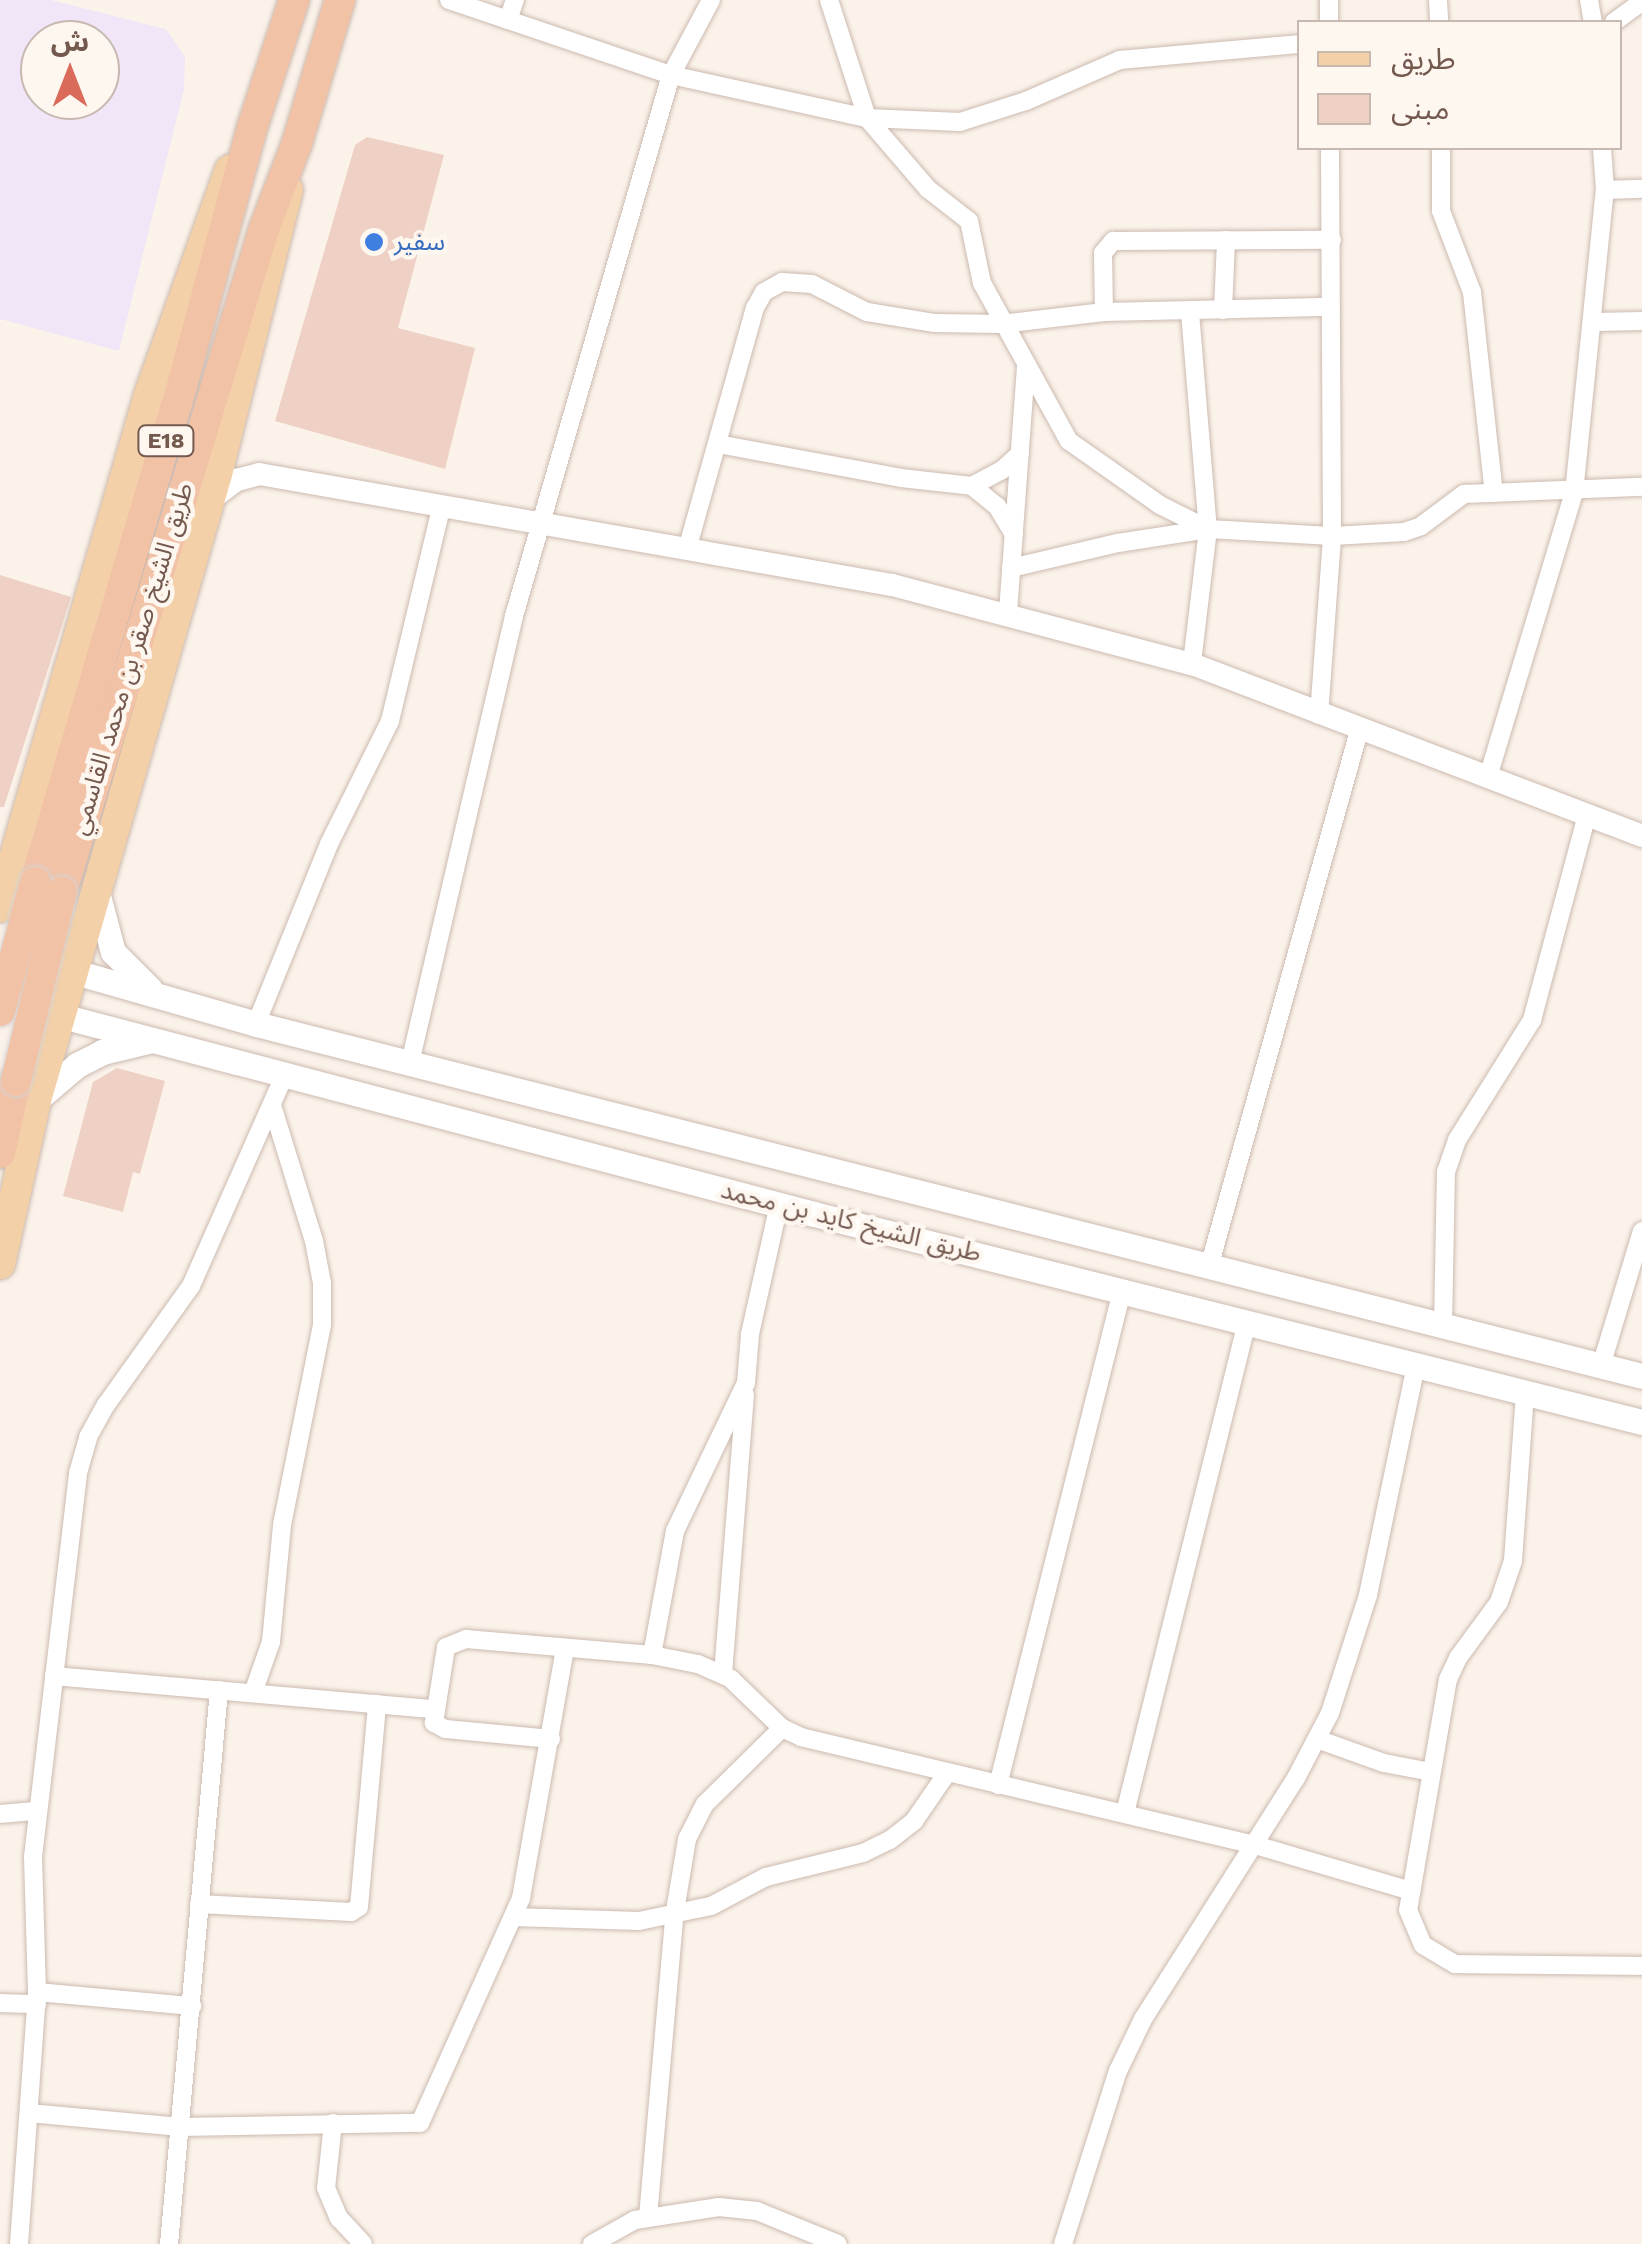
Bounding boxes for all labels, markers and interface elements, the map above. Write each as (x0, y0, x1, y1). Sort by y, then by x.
north arrow (20, 20, 120, 120)
legend (1297, 20, 1622, 150)
text: ش (51, 25, 89, 58)
text: طريق (1391, 41, 1456, 76)
text: مبنى (1391, 91, 1449, 126)
place label: سفير (394, 227, 445, 257)
marker: سفير (363, 231, 385, 253)
road number: E18 (136, 424, 196, 458)
street label: طريق الشيخ صقر بن محمد القاسمي (64, 479, 200, 839)
street label: طريق الشيخ كايد بن محمد (718, 1175, 984, 1269)

